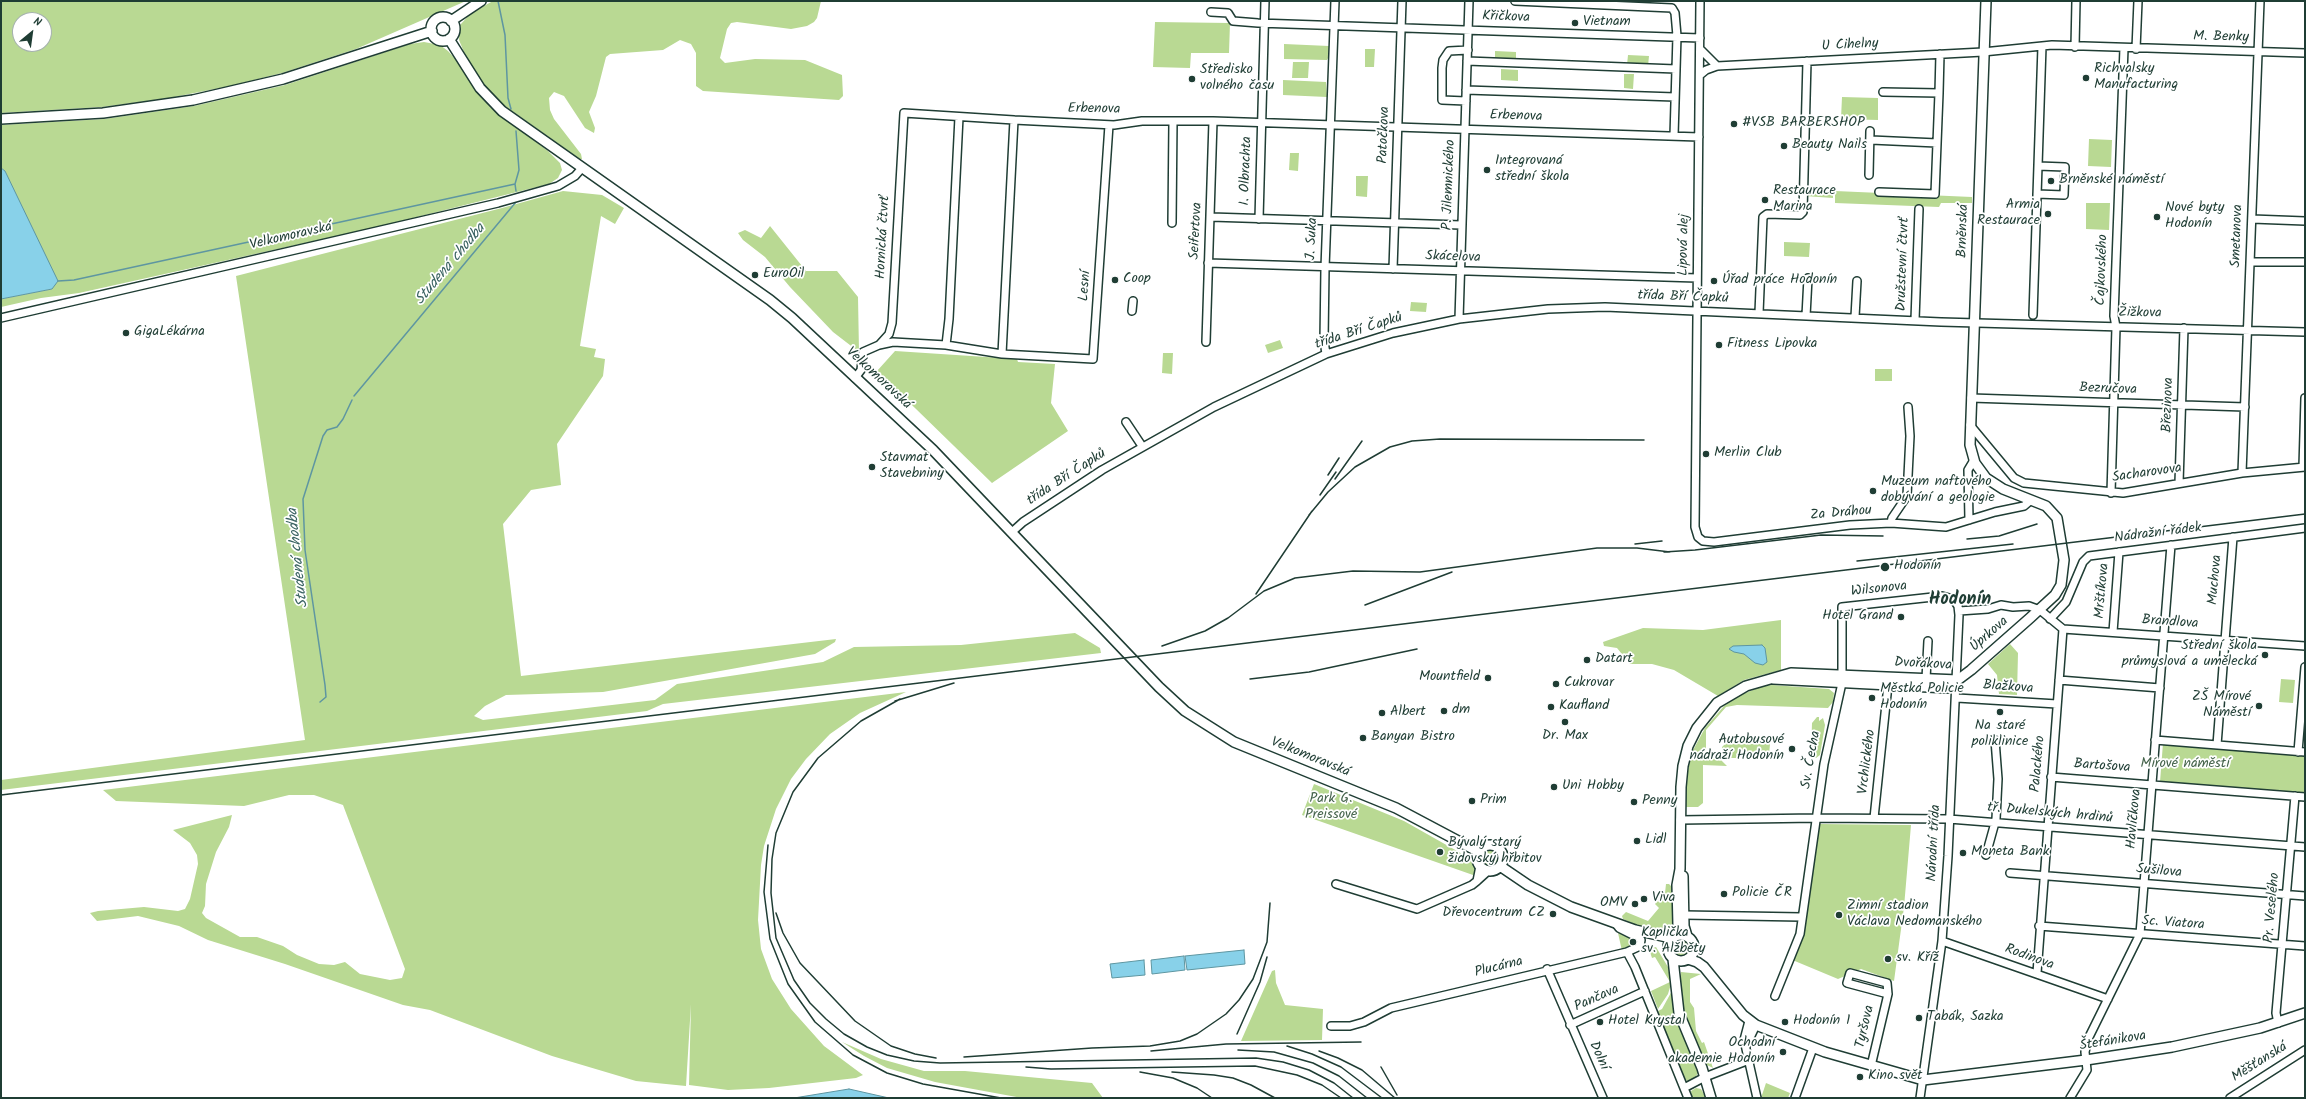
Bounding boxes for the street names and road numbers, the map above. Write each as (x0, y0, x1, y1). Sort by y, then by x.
street label: Křičkova (1482, 9, 1530, 27)
street label: M. Benky (2193, 29, 2249, 47)
street label: U Cihelny (1821, 36, 1879, 56)
street label: Erbenova (1067, 101, 1121, 119)
street label: Patočkova (1376, 106, 1394, 164)
street label: Erbenova (1489, 108, 1543, 126)
street label: I. Olbrachta (1237, 136, 1257, 206)
street label: P. Jilemnického (1440, 139, 1460, 231)
street label: Hornická čtvrť (873, 194, 895, 280)
street label: Seifertova (1187, 202, 1207, 260)
street label: Brněnská (1955, 204, 1973, 258)
street label: Smetanova (2229, 204, 2247, 268)
street label: Lipová alej (1676, 214, 1694, 276)
street label: Družstevní čtvrť (1894, 216, 1914, 312)
street label: J. Suka (1303, 217, 1323, 261)
street label: Velkomoravská (248, 219, 334, 255)
street label: Čajkovského (2093, 234, 2113, 306)
street label: Skácelova (1425, 249, 1481, 267)
street label: Lesní (1077, 270, 1095, 302)
street label: třída Bří Čapků (1637, 288, 1729, 308)
street label: Žižkova (2118, 305, 2162, 323)
street label: třída Bří Čapků (1313, 310, 1405, 354)
street label: Velkomoravská (842, 344, 914, 414)
street label: Březinova (2160, 377, 2178, 433)
street label: Bezručova (2079, 381, 2137, 399)
street label: třída Bří Čapků (1024, 446, 1110, 510)
street label: Sacharovova (2111, 461, 2183, 487)
street label: Za Dráhou (1810, 503, 1872, 525)
street label: Nádražní řádek (2113, 520, 2203, 548)
street label: Muchova (2205, 554, 2227, 606)
street label: Mrštíkova (2092, 562, 2114, 620)
street label: Wilsonova (1850, 579, 1908, 601)
street label: Brandlova (2141, 613, 2199, 633)
street label: Úprkova (1968, 614, 2012, 656)
street label: Dvořákova (1894, 655, 1952, 675)
street label: Blažkova (1982, 678, 2034, 698)
street label: Vrchlického (1856, 729, 1880, 795)
street label: Sv. Čecha (1799, 730, 1825, 790)
street label: Velkomoravská (1268, 735, 1352, 781)
street label: Palackého (2028, 735, 2050, 793)
street label: Bartošova (2073, 757, 2131, 777)
street label: Havlíčkova (2124, 788, 2146, 850)
street label: tř. Dukelských hrdinů (1987, 800, 2113, 828)
street label: Národní třída (1925, 804, 1945, 882)
street label: Sušilova (2135, 862, 2183, 882)
street label: Pr. Veselého (2262, 872, 2284, 944)
street label: Sc. Viatora (2141, 913, 2205, 935)
street label: Rodinova (2002, 941, 2056, 975)
street label: Plucárna (1473, 954, 1525, 982)
street label: Pančava (1572, 982, 1622, 1016)
street label: Tyršova (1853, 1004, 1879, 1050)
street label: Štefánikova (2079, 1028, 2147, 1056)
street label: Dolní (1584, 1039, 1612, 1073)
street label: Měšťanská (2229, 1039, 2291, 1087)

